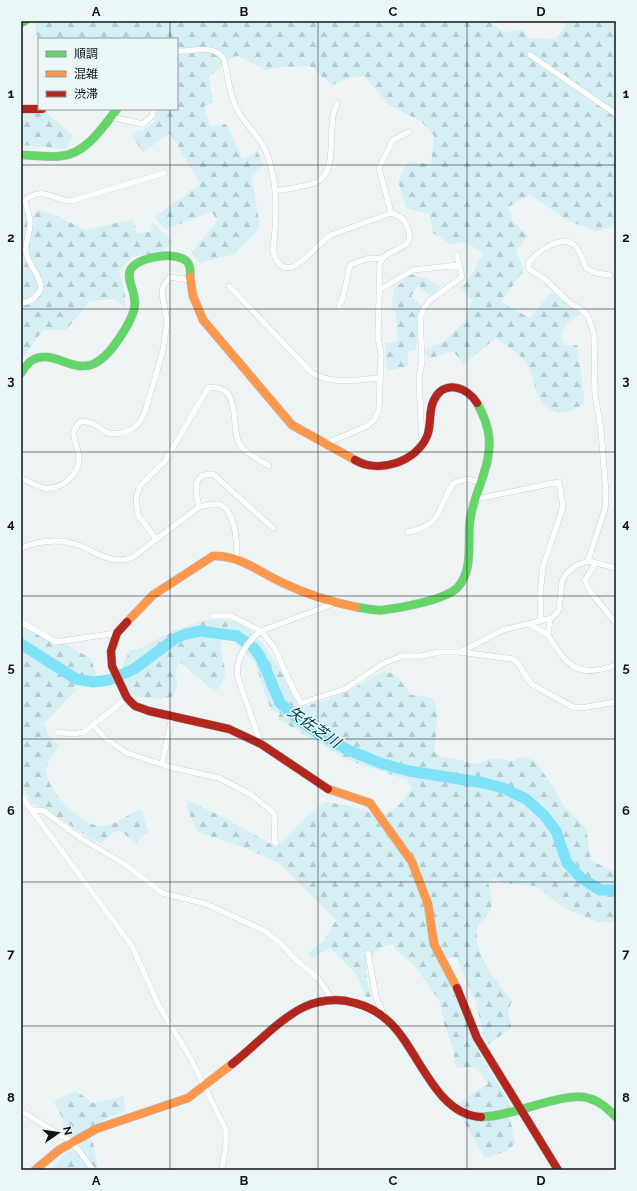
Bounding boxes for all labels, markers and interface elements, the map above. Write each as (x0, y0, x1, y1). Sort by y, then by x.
text: A (92, 4, 101, 19)
text: B (240, 4, 249, 19)
text: C (389, 4, 398, 19)
text: D (536, 4, 546, 19)
legend (38, 38, 178, 110)
text: 順調 (74, 47, 98, 61)
text: 混雑 (74, 67, 98, 81)
text: 1 (8, 86, 15, 101)
text: 1 (623, 86, 630, 101)
text: 渋滞 (74, 87, 98, 101)
text: 2 (7, 230, 15, 245)
text: 2 (622, 230, 630, 245)
text: 3 (7, 373, 15, 388)
text: 3 (622, 373, 630, 388)
text: 4 (7, 516, 15, 531)
text: 4 (622, 516, 630, 531)
text: 5 (7, 660, 15, 675)
text: 5 (622, 660, 630, 675)
water label: 矢佐芝川 (284, 702, 345, 753)
text: 6 (7, 803, 15, 818)
text: 6 (622, 803, 630, 818)
text: 7 (7, 946, 15, 961)
text: 7 (622, 946, 630, 961)
text: 8 (7, 1090, 15, 1105)
text: 8 (622, 1090, 630, 1105)
north arrow (38, 1113, 78, 1153)
text: N (60, 1125, 75, 1136)
text: A (92, 1173, 101, 1188)
text: B (240, 1173, 249, 1188)
text: C (389, 1173, 398, 1188)
text: D (536, 1173, 546, 1188)

